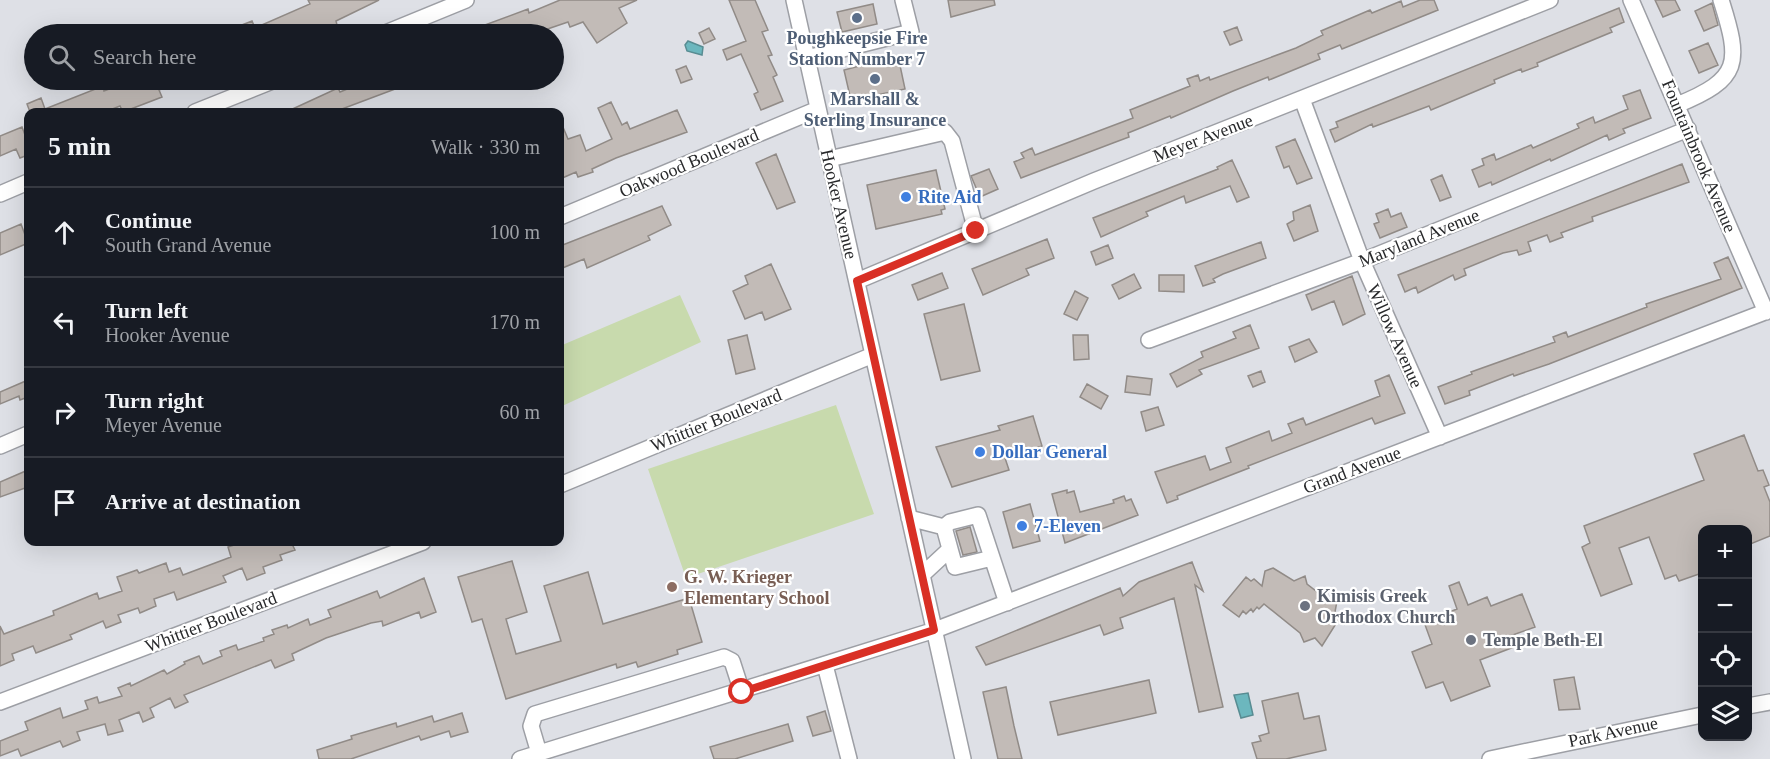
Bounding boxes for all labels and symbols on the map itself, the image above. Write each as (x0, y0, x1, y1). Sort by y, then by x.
marker: Poughkeepsie Fire Station Number 7 (850, 11, 864, 25)
place label: Poughkeepsie Fire Station Number 7 (786, 28, 928, 69)
marker: Marshall & Sterling Insurance (868, 72, 882, 86)
street label: Fountainbrook Avenue (1658, 77, 1740, 235)
place label: Marshall & Sterling Insurance (804, 89, 946, 130)
street label: Meyer Avenue (1150, 110, 1256, 166)
street label: Oakwood Boulevard (616, 125, 762, 201)
street label: Hooker Avenue (817, 147, 861, 261)
place label: Rite Aid (918, 187, 982, 207)
marker: Rite Aid (899, 190, 913, 204)
street label: Maryland Avenue (1356, 205, 1482, 271)
route end (962, 217, 988, 243)
street label: Willow Avenue (1363, 281, 1427, 391)
street label: Whittier Boulevard (648, 385, 784, 455)
place label: Dollar General (992, 442, 1107, 462)
street label: Grand Avenue (1300, 442, 1404, 498)
marker: Dollar General (973, 445, 987, 459)
place label: 7-Eleven (1034, 516, 1101, 536)
marker: 7-Eleven (1015, 519, 1029, 533)
place label: G. W. Krieger Elementary School (684, 567, 830, 608)
marker: G. W. Krieger Elementary School (665, 580, 679, 594)
place label: Kimisis Greek Orthodox Church (1317, 586, 1455, 627)
street label: Whittier Boulevard (142, 588, 280, 656)
marker: Kimisis Greek Orthodox Church (1298, 599, 1312, 613)
place label: Temple Beth-El (1483, 630, 1603, 650)
marker: Temple Beth-El (1464, 633, 1478, 647)
route start (728, 678, 754, 704)
street label: Park Avenue (1566, 713, 1660, 751)

